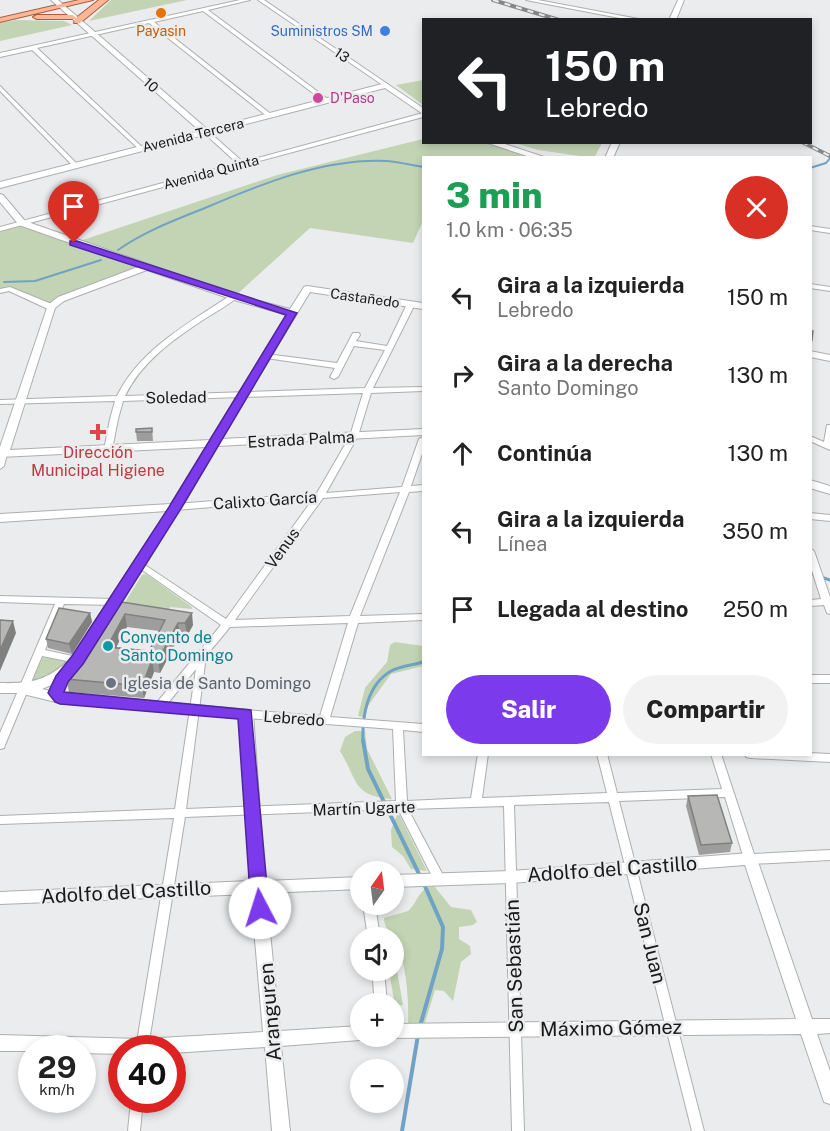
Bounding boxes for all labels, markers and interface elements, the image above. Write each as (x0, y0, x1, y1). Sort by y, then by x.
marker: Payasin (154, 6, 168, 20)
place label: Payasin (136, 23, 186, 39)
place label: Suministros SM (270, 23, 373, 39)
marker: Suministros SM (378, 24, 392, 38)
text: 150 m (545, 41, 665, 90)
icon: left (446, 42, 524, 120)
street label: 13 (332, 44, 353, 66)
street label: 10 (140, 74, 162, 96)
place label: D'Paso (330, 90, 375, 106)
marker: D'Paso (311, 91, 325, 105)
text: Lebredo (545, 91, 648, 123)
street label: Avenida Tercera (141, 115, 245, 155)
street label: Avenida Quinta (162, 152, 260, 192)
text: 3 min (446, 174, 543, 216)
button: close (725, 176, 788, 239)
pin (48, 181, 99, 243)
icon: arrive (57, 190, 90, 223)
text: 1.0 km · 06:35 (446, 218, 573, 242)
text: Gira a la izquierda (497, 272, 684, 298)
icon: left (446, 281, 479, 314)
text: 150 m (727, 284, 788, 310)
street label: Castañedo (329, 285, 401, 311)
text: Lebredo (497, 298, 574, 322)
text: Gira a la derecha (497, 350, 673, 376)
icon: right (446, 359, 479, 392)
text: 130 m (727, 362, 788, 388)
text: Santo Domingo (497, 376, 639, 400)
street label: Soledad (145, 387, 207, 408)
marker: Dirección Municipal Higiene (89, 423, 107, 441)
street label: Estrada Palma (247, 427, 355, 452)
icon: ahead (446, 437, 479, 470)
text: Continúa (497, 440, 592, 466)
text: 130 m (727, 440, 788, 466)
place label: Dirección Municipal Higiene (31, 443, 165, 480)
street label: Calixto García (212, 487, 318, 514)
text: Gira a la izquierda (497, 506, 684, 532)
icon: left (446, 515, 479, 548)
text: 350 m (722, 518, 788, 544)
street label: Venus (261, 524, 304, 572)
text: Línea (497, 532, 547, 556)
icon: arrive (446, 593, 479, 626)
text: Llegada al destino (497, 596, 688, 622)
text: 250 m (723, 596, 788, 622)
place label: Convento de Santo Domingo (120, 628, 233, 665)
marker: Convento de Santo Domingo (101, 639, 115, 653)
place label: Iglesia de Santo Domingo (123, 674, 311, 693)
button: Salir (446, 675, 611, 744)
button: Compartir (623, 675, 788, 744)
marker: Iglesia de Santo Domingo (104, 676, 118, 690)
street label: Lebredo (263, 707, 325, 730)
street label: Martín Ugarte (312, 797, 416, 820)
street label: Adolfo del Castillo (526, 851, 698, 887)
north arrow (350, 861, 404, 915)
map controls (350, 861, 404, 1113)
street label: Adolfo del Castillo (40, 876, 212, 908)
position arrow (228, 876, 292, 940)
street label: San Sebastián (500, 899, 528, 1033)
street label: San Juan (628, 900, 672, 986)
button: sound (350, 927, 404, 981)
street label: Aranguren (254, 962, 286, 1062)
button: + (350, 993, 404, 1047)
street label: Máximo Gómez (540, 1015, 682, 1041)
speed limit sign: 40 (108, 1035, 186, 1113)
text: 29 (38, 1049, 76, 1085)
button: − (350, 1059, 404, 1113)
text: km/h (39, 1081, 75, 1098)

